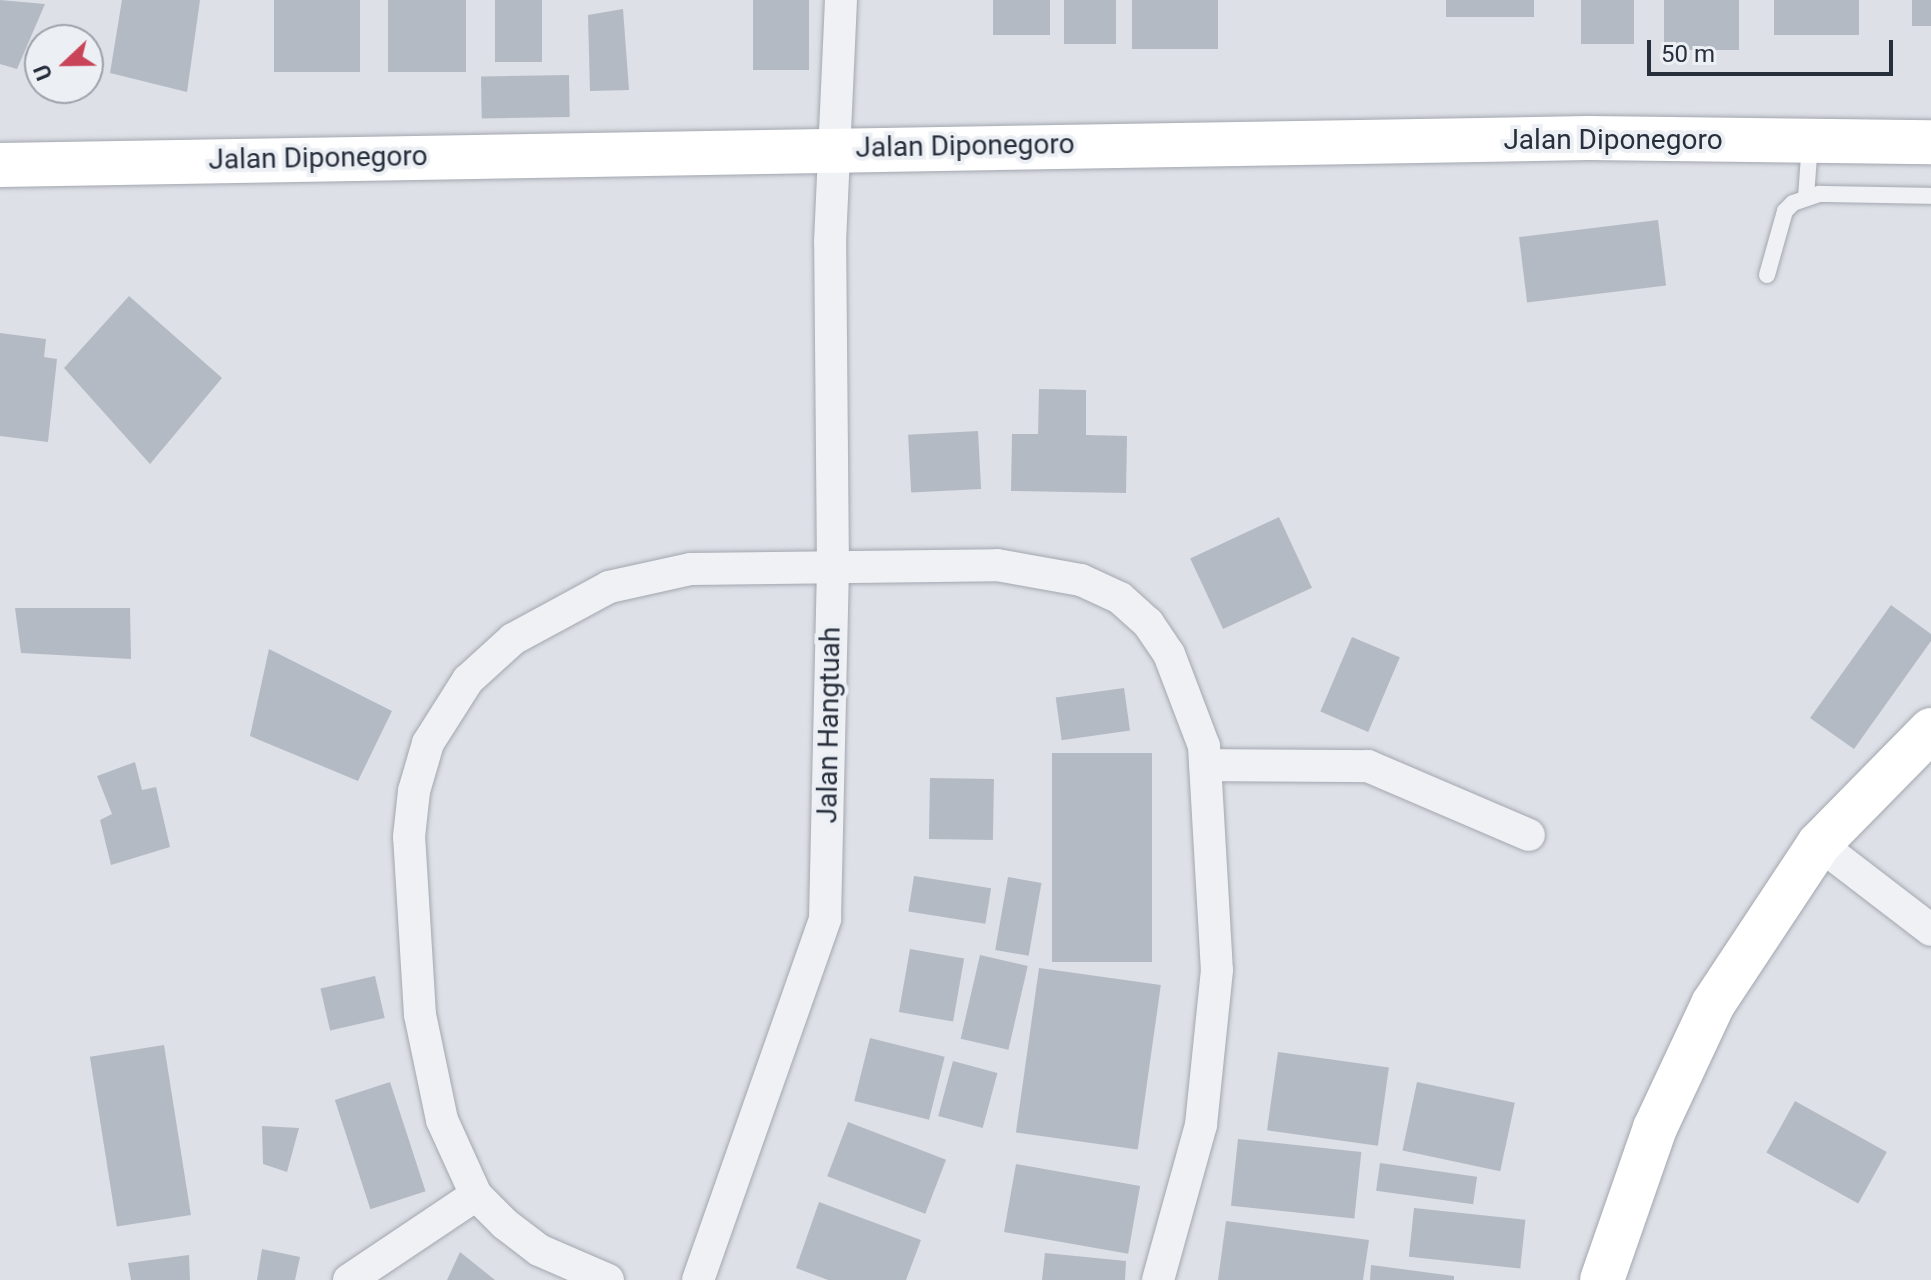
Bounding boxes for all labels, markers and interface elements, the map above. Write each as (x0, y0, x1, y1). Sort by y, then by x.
north arrow (24, 24, 104, 104)
scale bar (1651, 24, 1897, 74)
text: 50 m (1661, 40, 1715, 68)
text: U (29, 61, 57, 84)
street label: Jalan Diponegoro (1503, 123, 1723, 157)
street label: Jalan Diponegoro (855, 127, 1075, 165)
street label: Jalan Diponegoro (208, 139, 428, 177)
street label: Jalan Hangtuah (810, 626, 848, 824)

